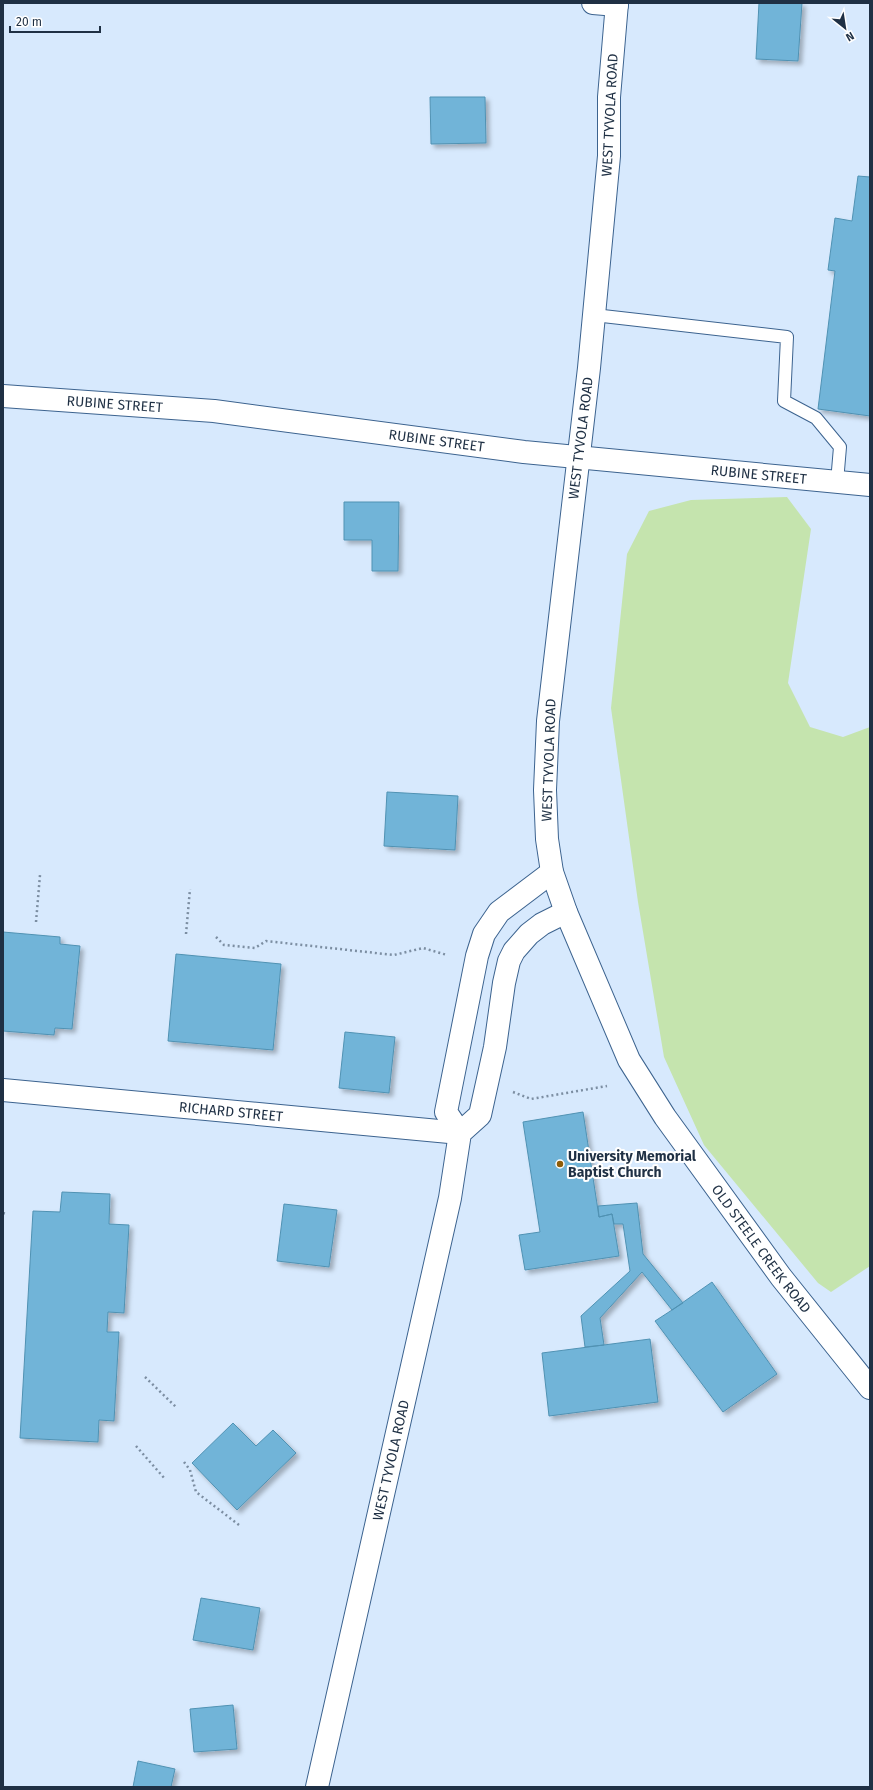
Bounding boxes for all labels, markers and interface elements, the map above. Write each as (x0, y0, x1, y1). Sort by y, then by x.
scale bar (10, 8, 100, 34)
north arrow (825, 8, 865, 48)
text: 20 m (16, 15, 42, 29)
text: N (843, 29, 856, 44)
street label: WEST TYVOLA ROAD (598, 53, 622, 177)
street label: WEST TYVOLA ROAD (565, 376, 597, 500)
street label: RUBINE STREET (66, 392, 164, 416)
street label: RUBINE STREET (388, 426, 486, 455)
street label: RUBINE STREET (710, 461, 808, 487)
street label: WEST TYVOLA ROAD (538, 698, 560, 822)
street label: RICHARD STREET (178, 1098, 285, 1125)
place label: University Memorial Baptist Church (568, 1148, 697, 1181)
marker: University Memorial Baptist Church (555, 1159, 565, 1169)
street label: OLD STEELE CREEK ROAD (708, 1181, 815, 1316)
street label: WEST TYVOLA ROAD (369, 1398, 413, 1522)

